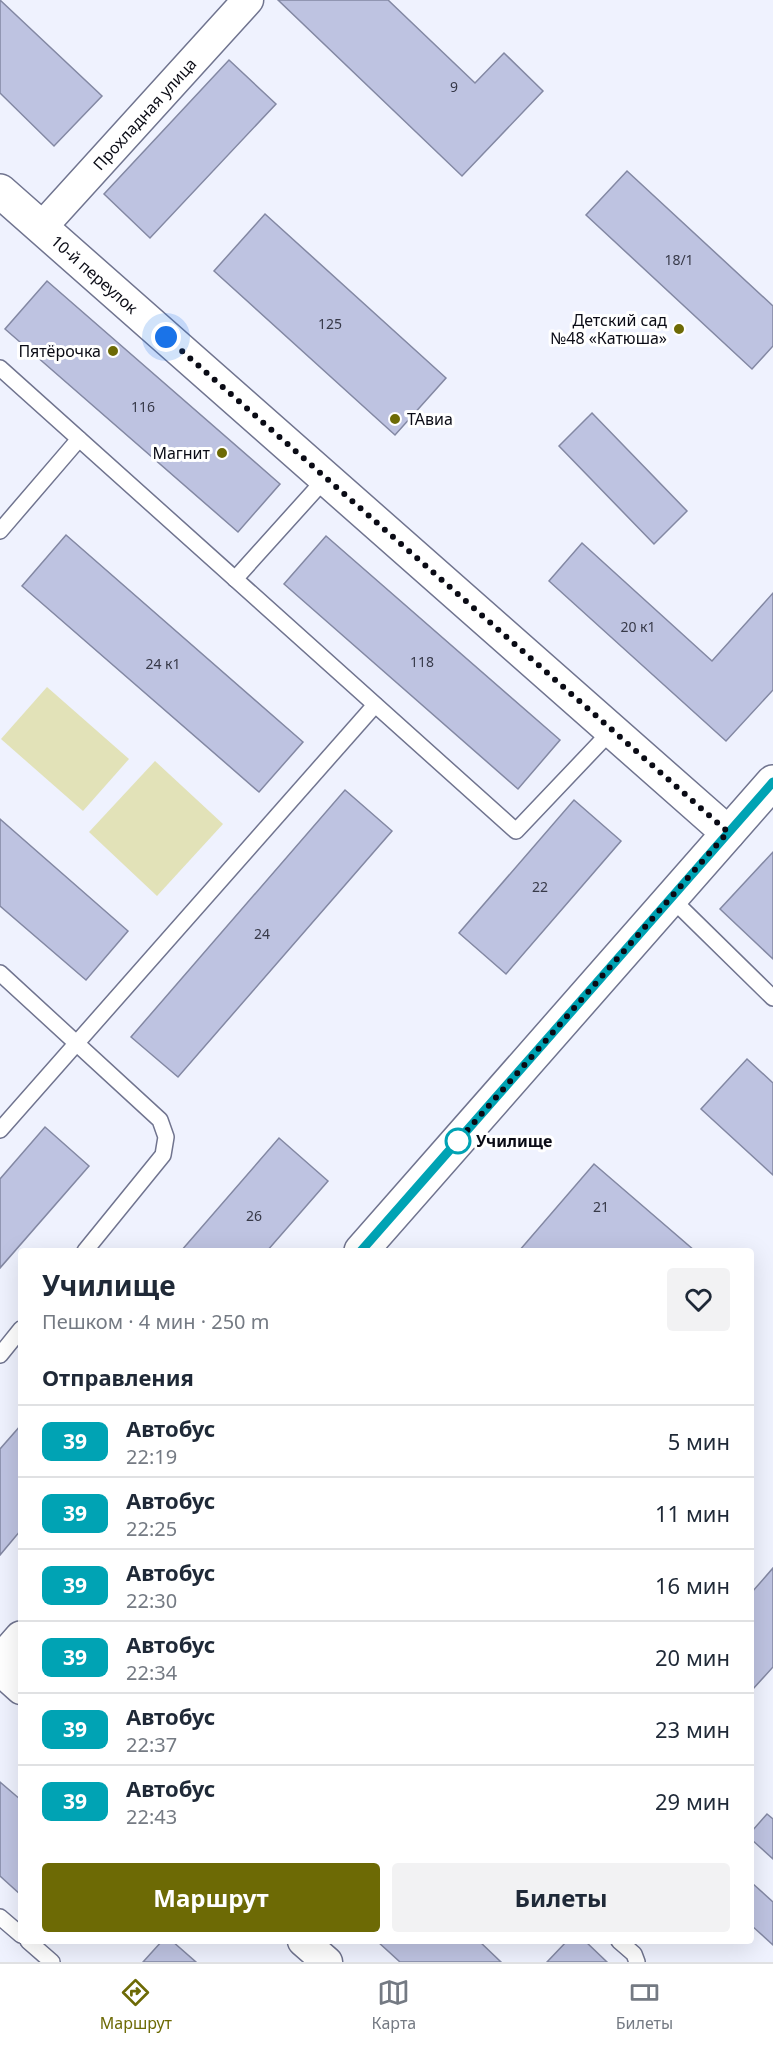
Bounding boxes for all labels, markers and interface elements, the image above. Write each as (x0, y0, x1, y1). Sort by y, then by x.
street label: Прохладная улица (88, 53, 201, 175)
house number: 9 (450, 77, 458, 96)
street label: 10-й переулок (46, 230, 143, 319)
house number: 18/1 (664, 250, 694, 269)
place label: Детский сад №48 «Катюша» (550, 309, 667, 349)
house number: 125 (318, 314, 342, 333)
your location (151, 322, 181, 352)
marker: Детский сад №48 «Катюша» (672, 322, 686, 336)
place label: Пятёрочка (18, 340, 101, 362)
marker: Пятёрочка (106, 344, 120, 358)
house number: 116 (131, 397, 155, 416)
place label: ТАвиа (407, 408, 453, 430)
marker: ТАвиа (388, 412, 402, 426)
place label: Магнит (152, 442, 211, 464)
marker: Магнит (215, 446, 229, 460)
house number: 20 к1 (620, 617, 656, 636)
house number: 118 (410, 652, 434, 671)
house number: 24 к1 (145, 654, 181, 673)
house number: 22 (532, 877, 548, 896)
house number: 24 (254, 924, 270, 943)
marker: Училище (445, 1128, 471, 1154)
place label: Училище (476, 1130, 552, 1152)
house number: 21 (593, 1197, 609, 1216)
house number: 26 (246, 1206, 262, 1225)
text: Училище (42, 1266, 176, 1304)
button: heart (667, 1268, 730, 1331)
text: Пешком · 4 мин · 250 m (42, 1308, 269, 1335)
text: Отправления (42, 1362, 194, 1392)
text: Автобус (126, 1413, 215, 1443)
text: 5 мин (668, 1426, 730, 1456)
text: 39 (63, 1427, 87, 1455)
text: 22:19 (126, 1443, 177, 1470)
text: Автобус (126, 1485, 215, 1515)
text: 11 мин (655, 1498, 730, 1528)
text: 39 (63, 1499, 87, 1527)
text: 22:25 (126, 1515, 177, 1542)
text: Автобус (126, 1557, 215, 1587)
text: 16 мин (655, 1570, 730, 1600)
text: 39 (63, 1571, 87, 1599)
text: 22:30 (126, 1587, 177, 1614)
text: Автобус (126, 1629, 215, 1659)
text: 20 мин (655, 1642, 730, 1672)
text: 39 (63, 1643, 87, 1671)
text: 22:34 (126, 1659, 177, 1686)
text: Автобус (126, 1701, 215, 1731)
text: 23 мин (655, 1714, 730, 1744)
text: 39 (63, 1715, 87, 1743)
text: 22:37 (126, 1731, 177, 1758)
text: Автобус (126, 1773, 215, 1803)
text: 29 мин (655, 1786, 730, 1816)
text: 39 (63, 1787, 87, 1815)
text: 22:43 (126, 1803, 177, 1830)
button: Маршрут (42, 1863, 380, 1932)
button: Билеты (392, 1863, 730, 1932)
tab: Маршрут (100, 1976, 172, 2034)
tab: Карта (372, 1976, 416, 2034)
tab: Билеты (616, 1976, 673, 2034)

